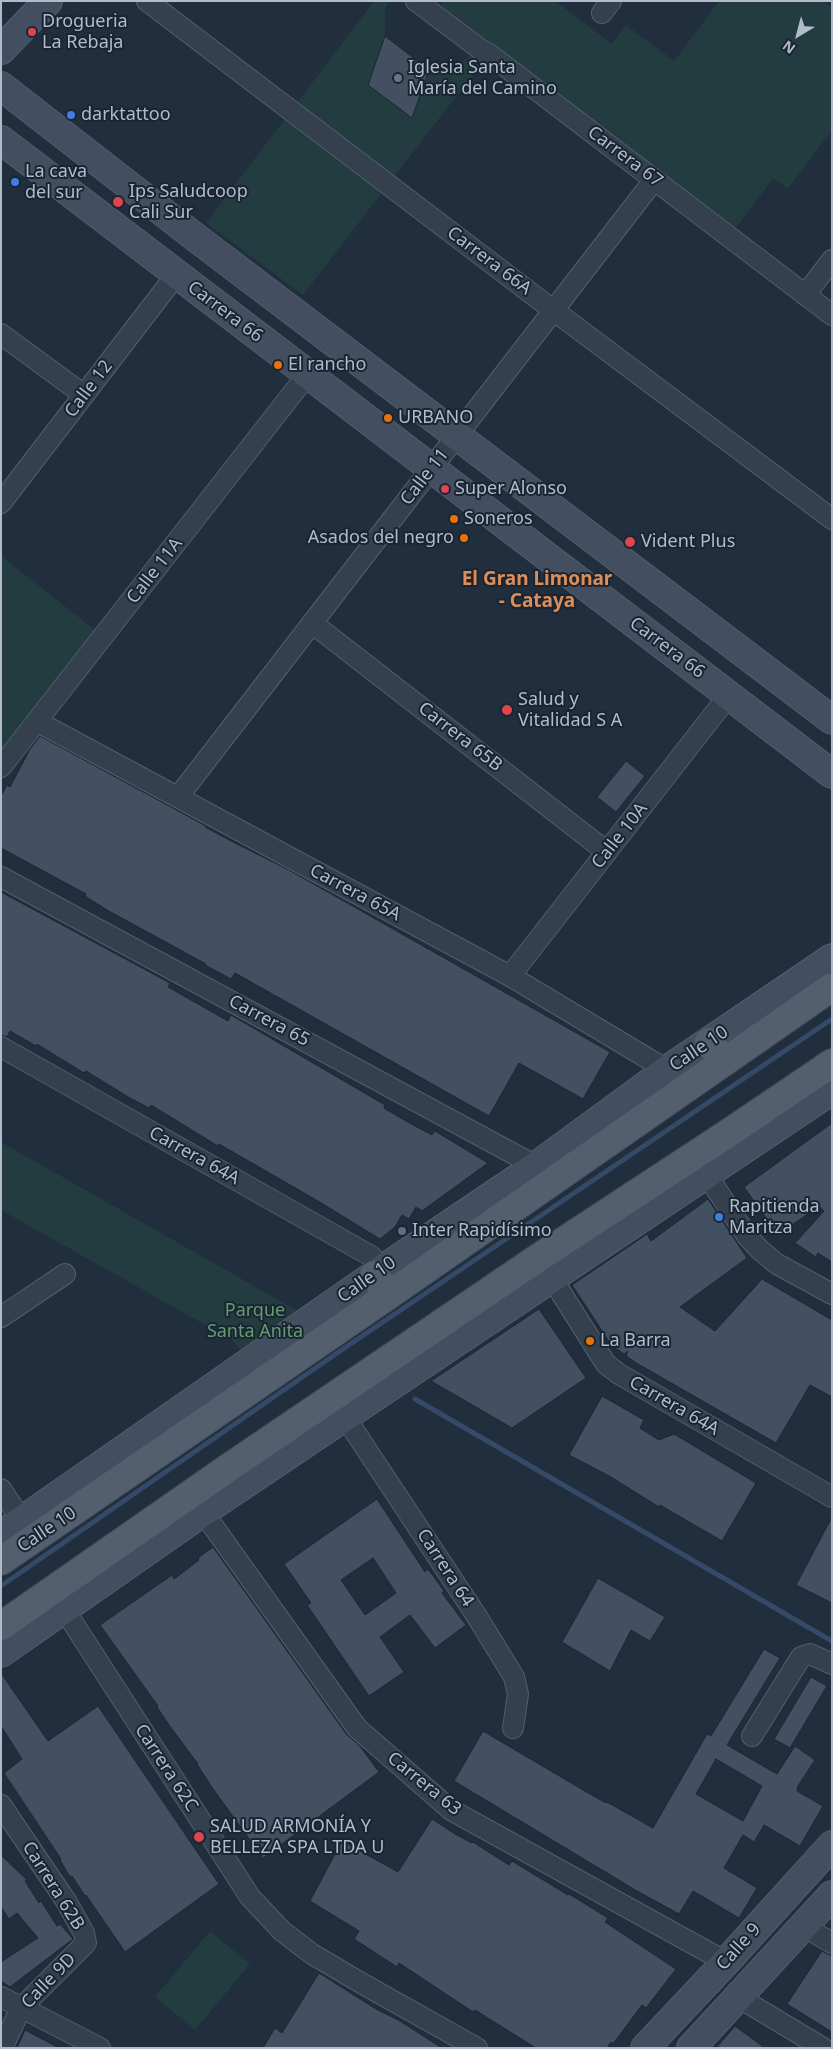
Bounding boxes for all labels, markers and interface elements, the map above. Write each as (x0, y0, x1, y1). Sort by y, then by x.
north arrow (773, 10, 823, 60)
place label: Drogueria La Rebaja (42, 11, 128, 54)
marker: Drogueria La Rebaja (26, 26, 38, 38)
text: N (778, 36, 799, 58)
place label: Iglesia Santa María del Camino (408, 57, 557, 100)
marker: Iglesia Santa María del Camino (392, 72, 404, 84)
place label: darktattoo (81, 104, 171, 126)
marker: darktattoo (65, 109, 77, 121)
street label: Carrera 67 (583, 122, 667, 192)
place label: La cava del sur (25, 161, 87, 203)
marker: La cava del sur (9, 176, 21, 188)
place label: Ips Saludcoop Cali Sur (129, 181, 248, 223)
marker: Ips Saludcoop Cali Sur (111, 195, 125, 209)
street label: Carrera 66A (443, 222, 535, 300)
street label: Carrera 66 (183, 277, 267, 347)
place label: El rancho (288, 354, 366, 376)
street label: Calle 12 (60, 356, 118, 422)
marker: El rancho (272, 359, 284, 371)
place label: URBANO (398, 407, 473, 429)
marker: URBANO (382, 412, 394, 424)
street label: Calle 11 (396, 444, 454, 510)
place label: Super Alonso (455, 478, 567, 500)
marker: Super Alonso (439, 483, 451, 495)
place label: Soneros (464, 508, 533, 530)
marker: Soneros (448, 513, 460, 525)
place label: Asados del negro (308, 527, 454, 549)
place label: Vident Plus (641, 531, 735, 553)
marker: Asados del negro (458, 532, 470, 544)
street label: Calle 11A (123, 534, 187, 608)
marker: Vident Plus (623, 535, 637, 549)
district label: El Gran Limonar - Cataya (462, 569, 612, 613)
street label: Carrera 66 (625, 613, 709, 683)
place label: Salud y Vitalidad S A (518, 689, 622, 732)
street label: Carrera 65B (414, 698, 506, 776)
marker: Salud y Vitalidad S A (500, 703, 514, 717)
street label: Calle 10A (588, 799, 652, 873)
street label: Carrera 65A (306, 860, 404, 926)
street label: Carrera 65 (225, 991, 313, 1051)
street label: Calle 10 (666, 1022, 732, 1076)
street label: Carrera 64A (145, 1122, 243, 1190)
place label: Rapitienda Maritza (729, 1196, 820, 1238)
marker: Rapitienda Maritza (713, 1211, 725, 1223)
place label: Inter Rapidísimo (412, 1220, 552, 1242)
marker: Inter Rapidísimo (396, 1225, 408, 1237)
street label: Calle 10 (334, 1252, 400, 1308)
park label: Parque Santa Anita (207, 1300, 303, 1342)
place label: La Barra (600, 1330, 671, 1352)
marker: La Barra (584, 1335, 596, 1347)
street label: Carrera 64A (625, 1372, 723, 1440)
street label: Calle 10 (14, 1503, 80, 1557)
street label: Carrera 64 (412, 1525, 478, 1611)
street label: Carrera 62C (130, 1720, 202, 1816)
street label: Carrera 63 (383, 1748, 465, 1820)
place label: SALUD ARMONÍA Y BELLEZA SPA LTDA U (210, 1816, 384, 1858)
marker: SALUD ARMONÍA Y BELLEZA SPA LTDA U (192, 1830, 206, 1844)
street label: Carrera 62B (17, 1838, 89, 1934)
street label: Calle 9 (712, 1919, 766, 1975)
street label: Calle 9D (17, 1949, 81, 2013)

